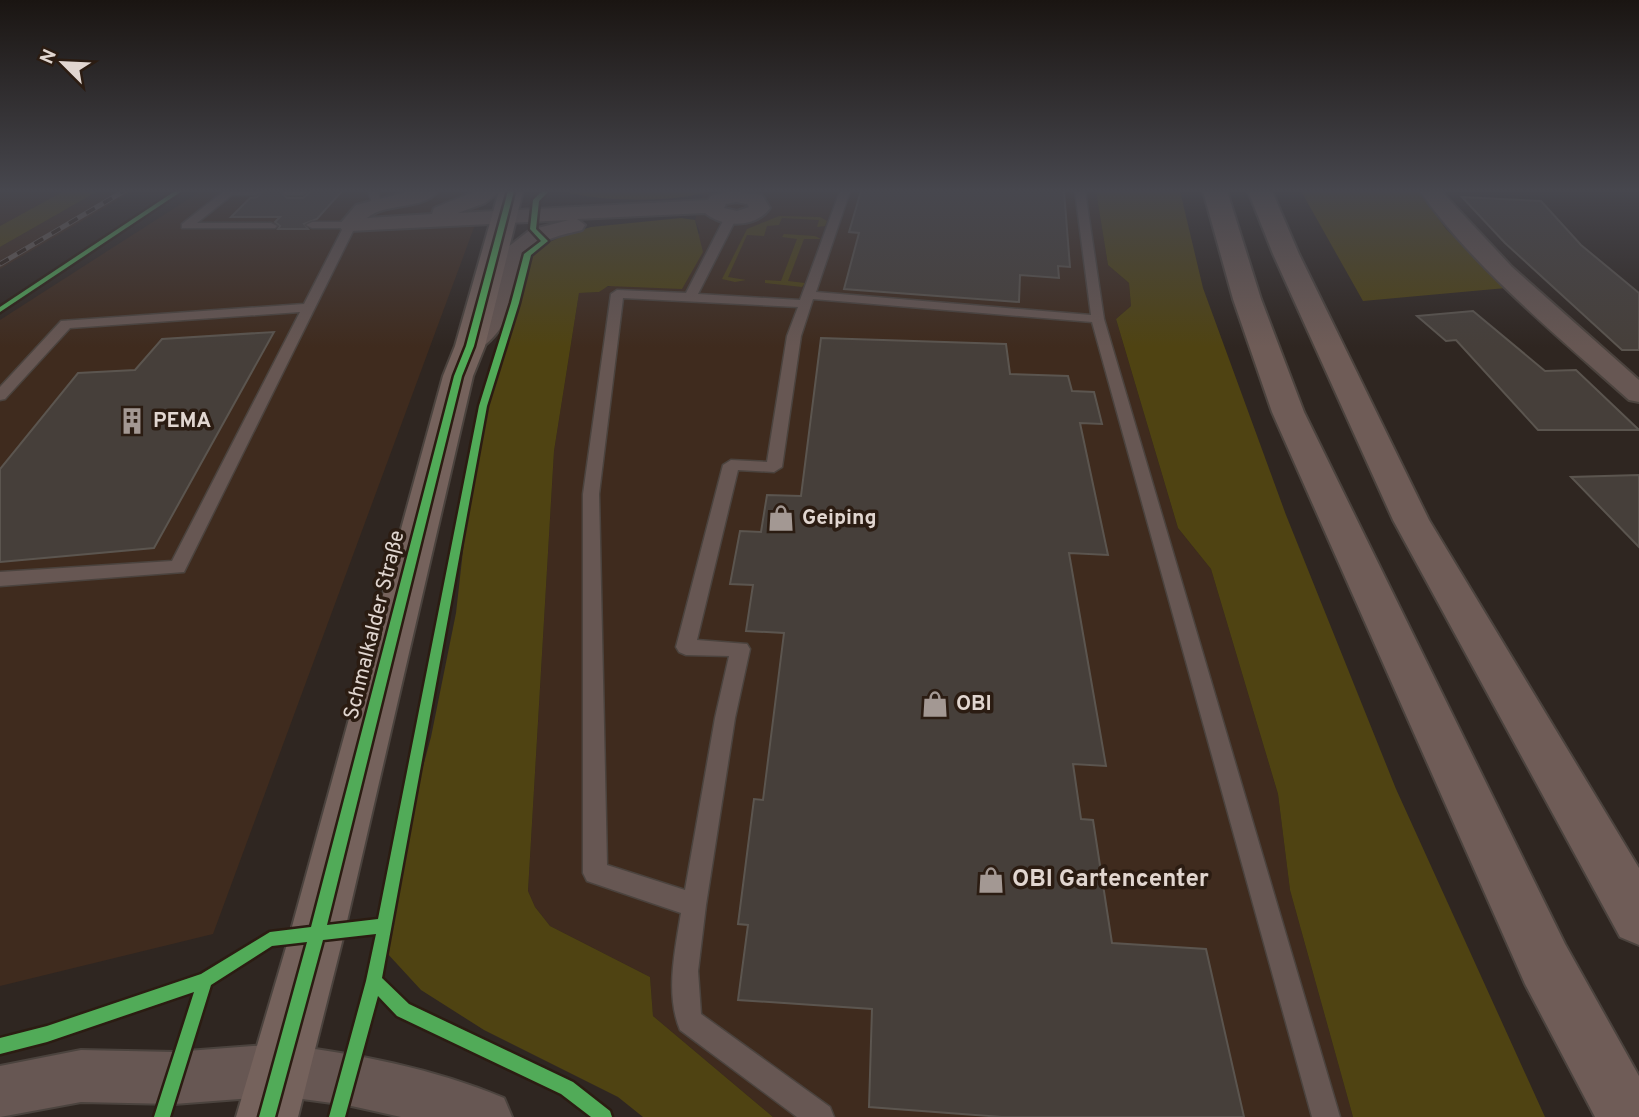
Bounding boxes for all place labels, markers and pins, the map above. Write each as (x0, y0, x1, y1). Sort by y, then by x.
building icon: PEMA (117, 406, 147, 436)
place label: PEMA (153, 408, 211, 435)
shop icon: Geiping (766, 503, 796, 533)
place label: Geiping (802, 505, 877, 532)
shop icon: OBI (920, 689, 950, 719)
place label: OBI (956, 691, 992, 718)
shop icon: OBI Gartencenter (976, 865, 1006, 895)
place label: OBI Gartencenter (1012, 865, 1209, 895)

